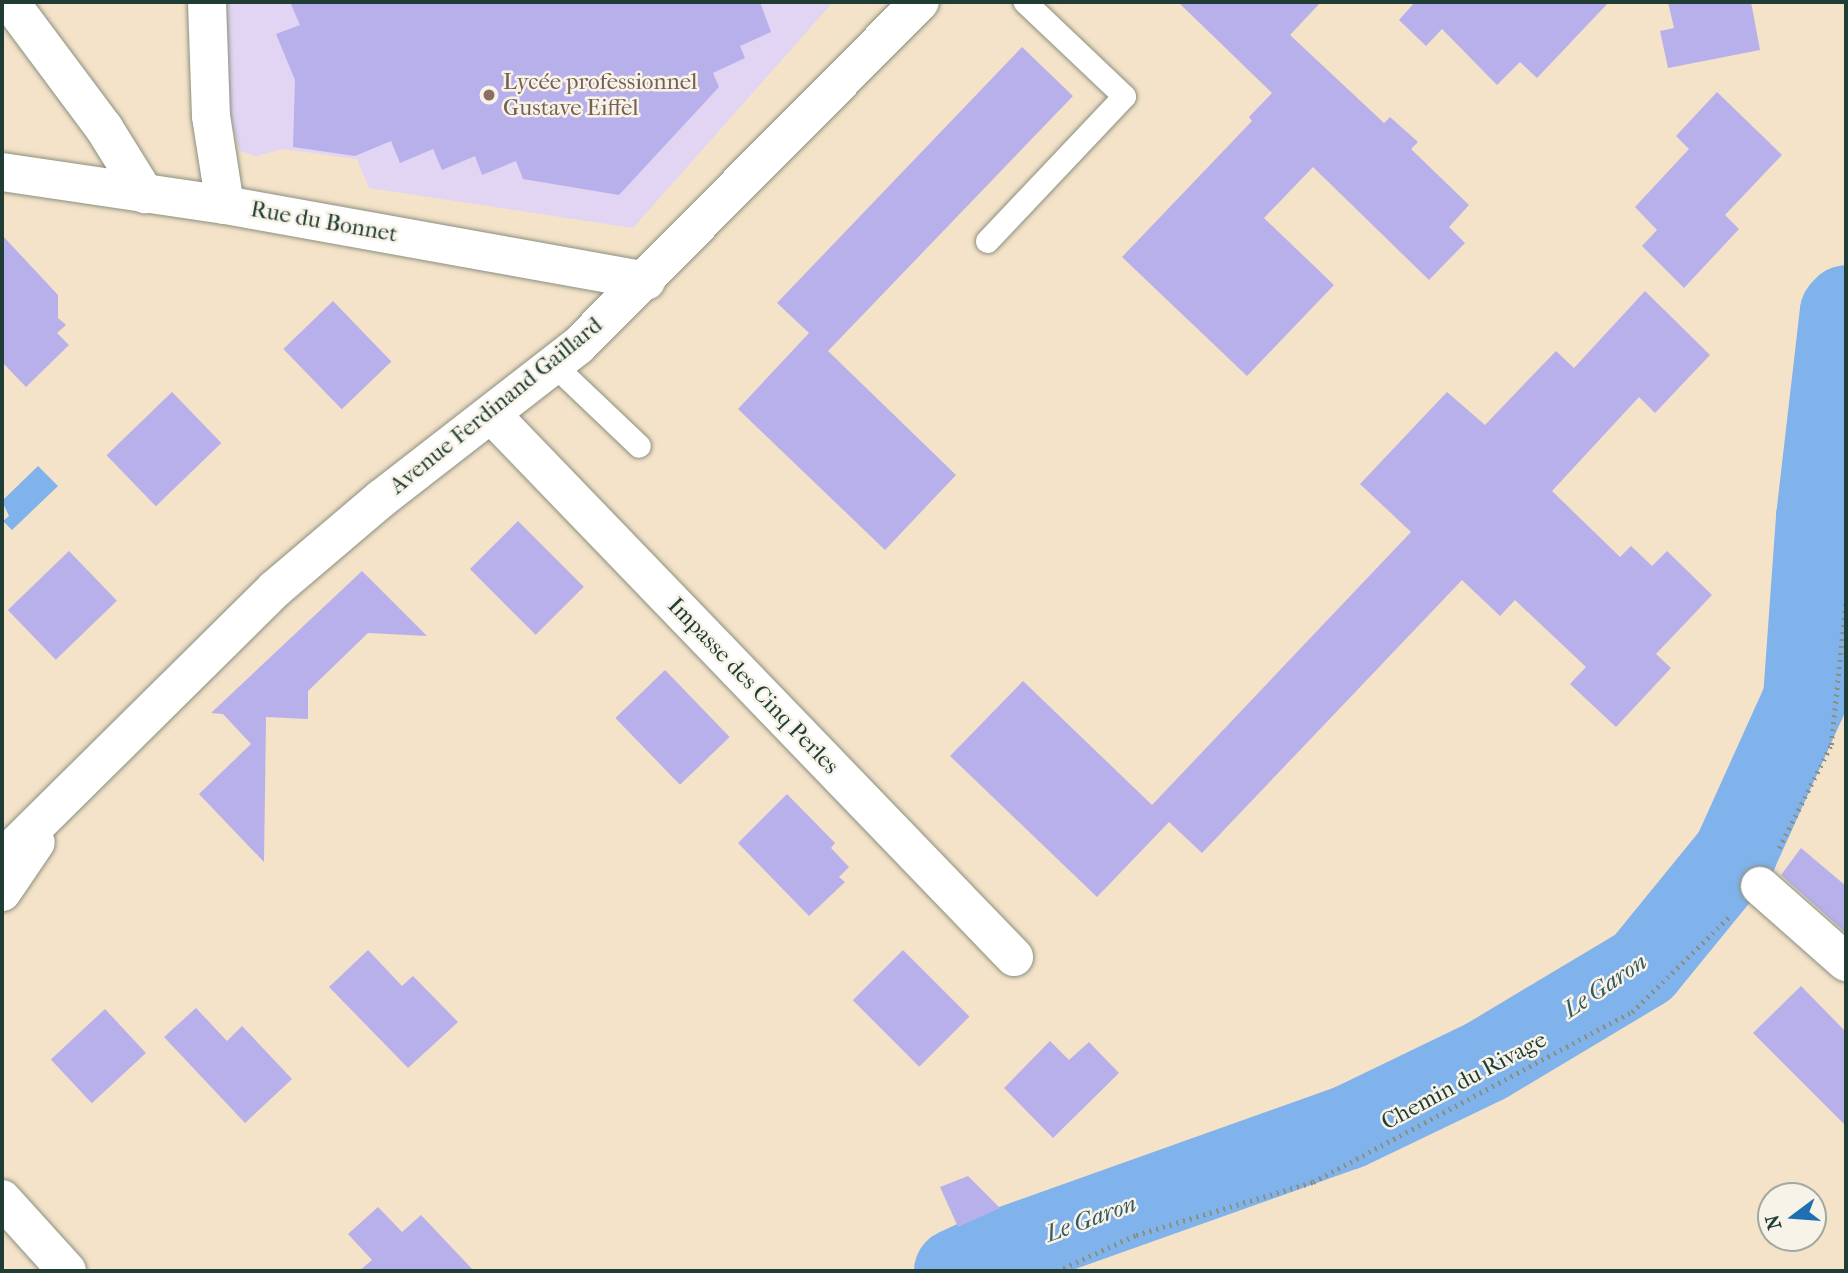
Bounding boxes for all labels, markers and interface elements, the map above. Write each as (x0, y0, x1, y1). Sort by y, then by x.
place label: Lycée professionnel Gustave Eiffel (503, 68, 697, 122)
marker: Lycée professionnel Gustave Eiffel (481, 87, 497, 103)
street label: Rue du Bonnet (248, 196, 400, 248)
street label: Avenue Ferdinand Gaillard (384, 312, 608, 500)
street label: Impasse des Cinq Perles (662, 592, 844, 780)
water label: Le Garon (1558, 948, 1652, 1024)
street label: Chemin du Rivage (1377, 1026, 1551, 1136)
north arrow (1757, 1182, 1827, 1252)
water label: Le Garon (1042, 1189, 1140, 1249)
text: N (1761, 1212, 1786, 1232)

